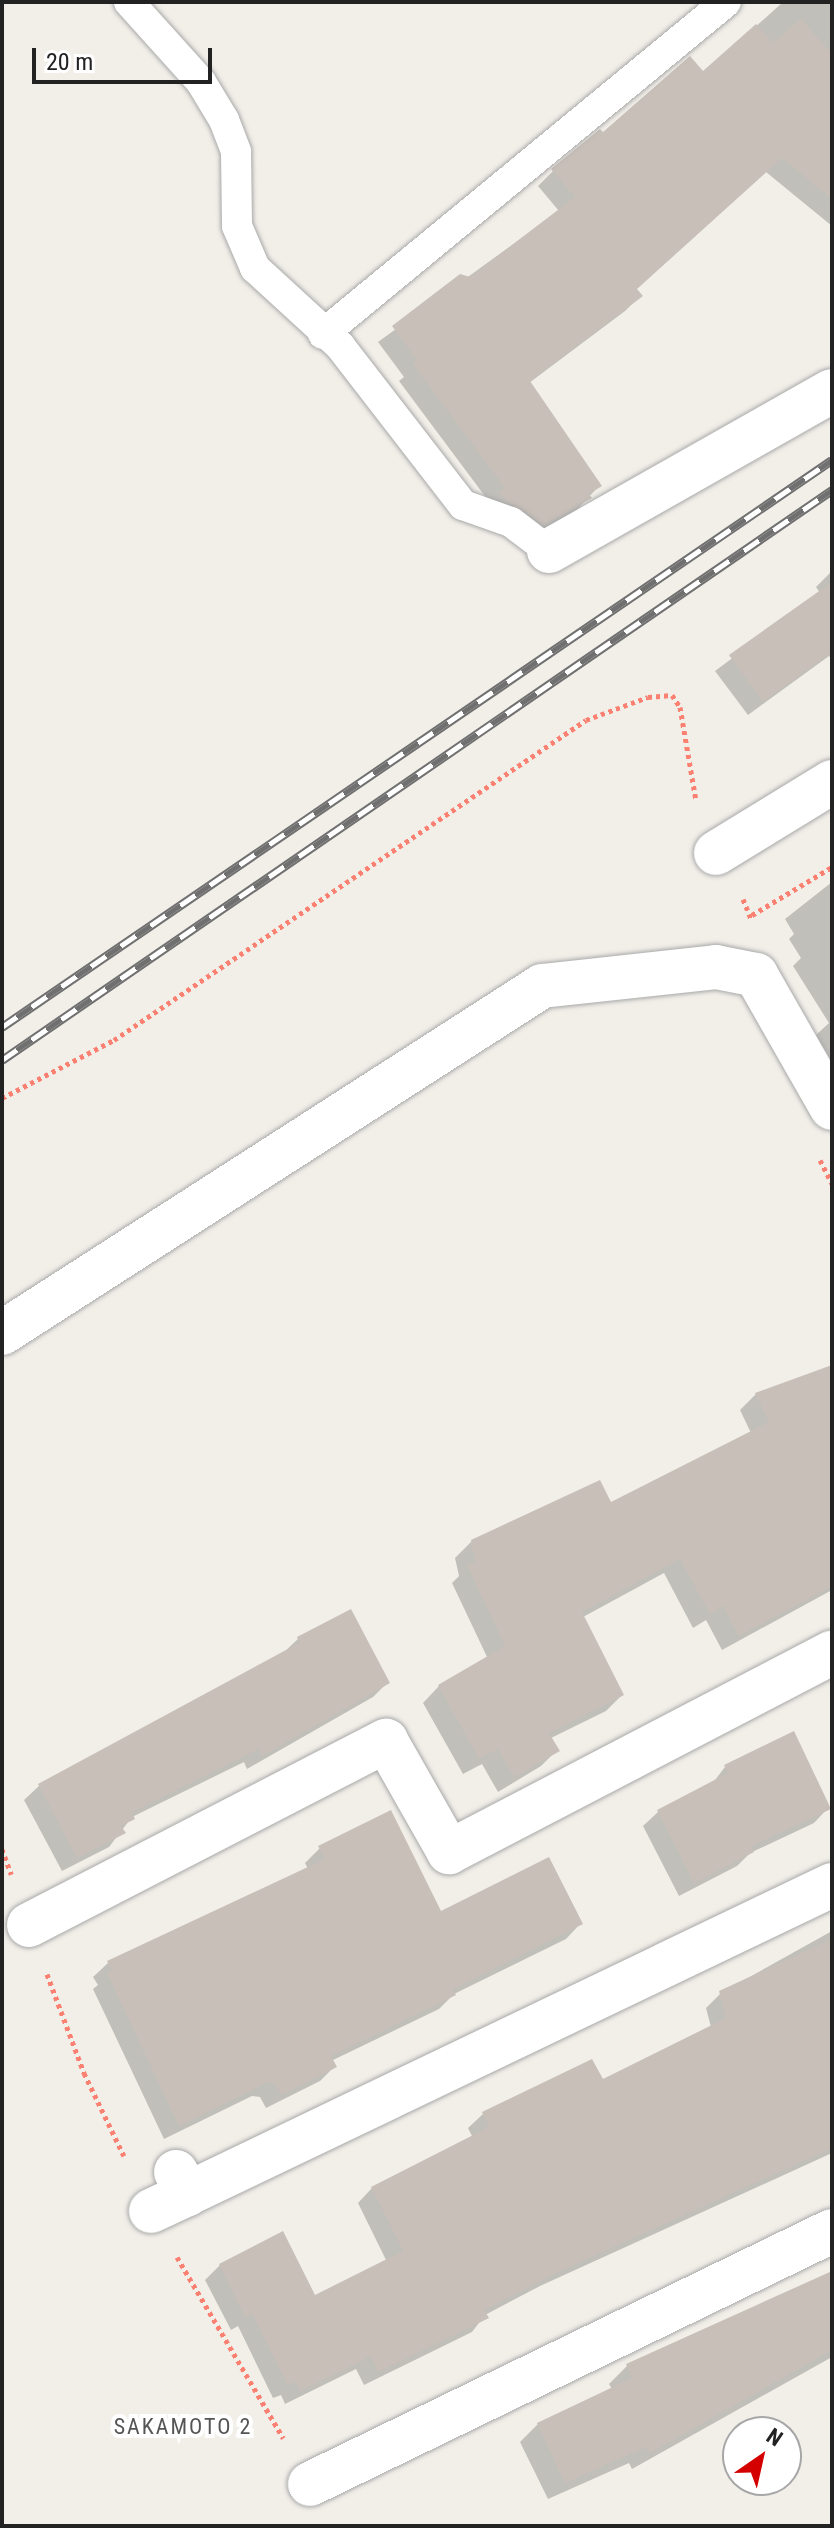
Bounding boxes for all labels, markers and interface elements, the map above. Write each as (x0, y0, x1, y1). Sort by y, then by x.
scale bar (36, 32, 216, 82)
text: 20 m (46, 48, 93, 76)
district label: SAKAMOTO 2 (114, 2414, 252, 2440)
north arrow (722, 2416, 802, 2496)
text: N (762, 2423, 787, 2451)

